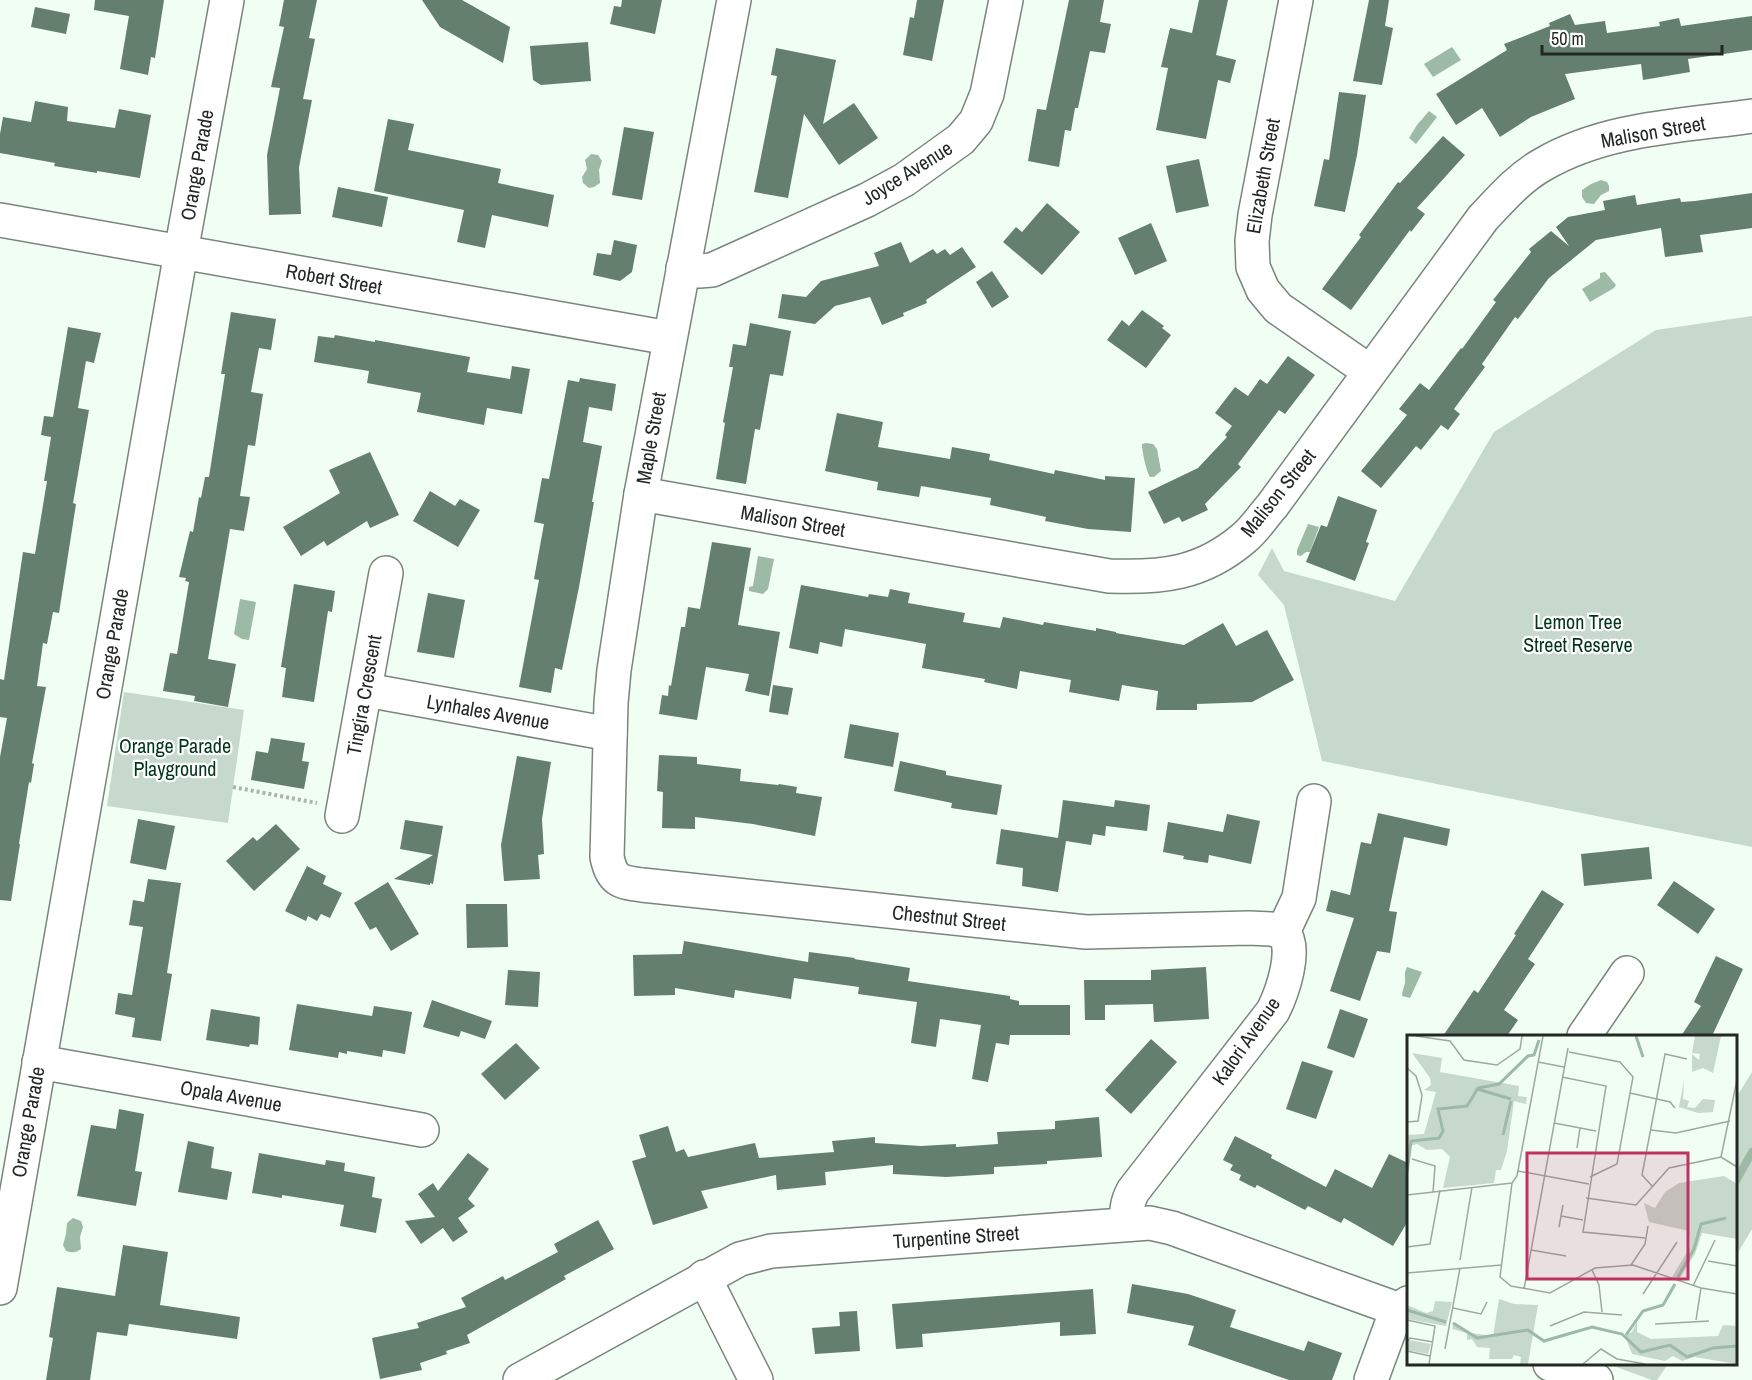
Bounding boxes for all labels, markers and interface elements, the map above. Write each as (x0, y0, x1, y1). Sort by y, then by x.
scale bar (1542, 18, 1722, 56)
text: 50 m (1551, 26, 1584, 51)
street label: Orange Parade (173, 107, 220, 222)
street label: Malison Street (1598, 109, 1708, 154)
street label: Elizabeth Street (1239, 116, 1286, 236)
street label: Joyce Avenue (856, 134, 957, 211)
street label: Robert Street (284, 257, 385, 300)
street label: Maple Street (629, 389, 672, 486)
street label: Malison Street (1234, 443, 1322, 542)
street label: Malison Street (739, 498, 848, 543)
street label: Orange Parade (88, 586, 135, 701)
park label: Lemon Tree Street Reserve (1523, 608, 1633, 658)
street label: Tingira Crescent (340, 632, 387, 757)
street label: Lynhales Avenue (425, 687, 552, 736)
park label: Orange Parade Playground (119, 732, 231, 782)
street label: Chestnut Street (891, 898, 1008, 937)
street label: Kalori Avenue (1205, 991, 1286, 1090)
inset map (1407, 1035, 1737, 1365)
street label: Orange Parade (4, 1064, 51, 1179)
street label: Opala Avenue (178, 1073, 284, 1118)
street label: Turpentine Street (892, 1219, 1020, 1254)

